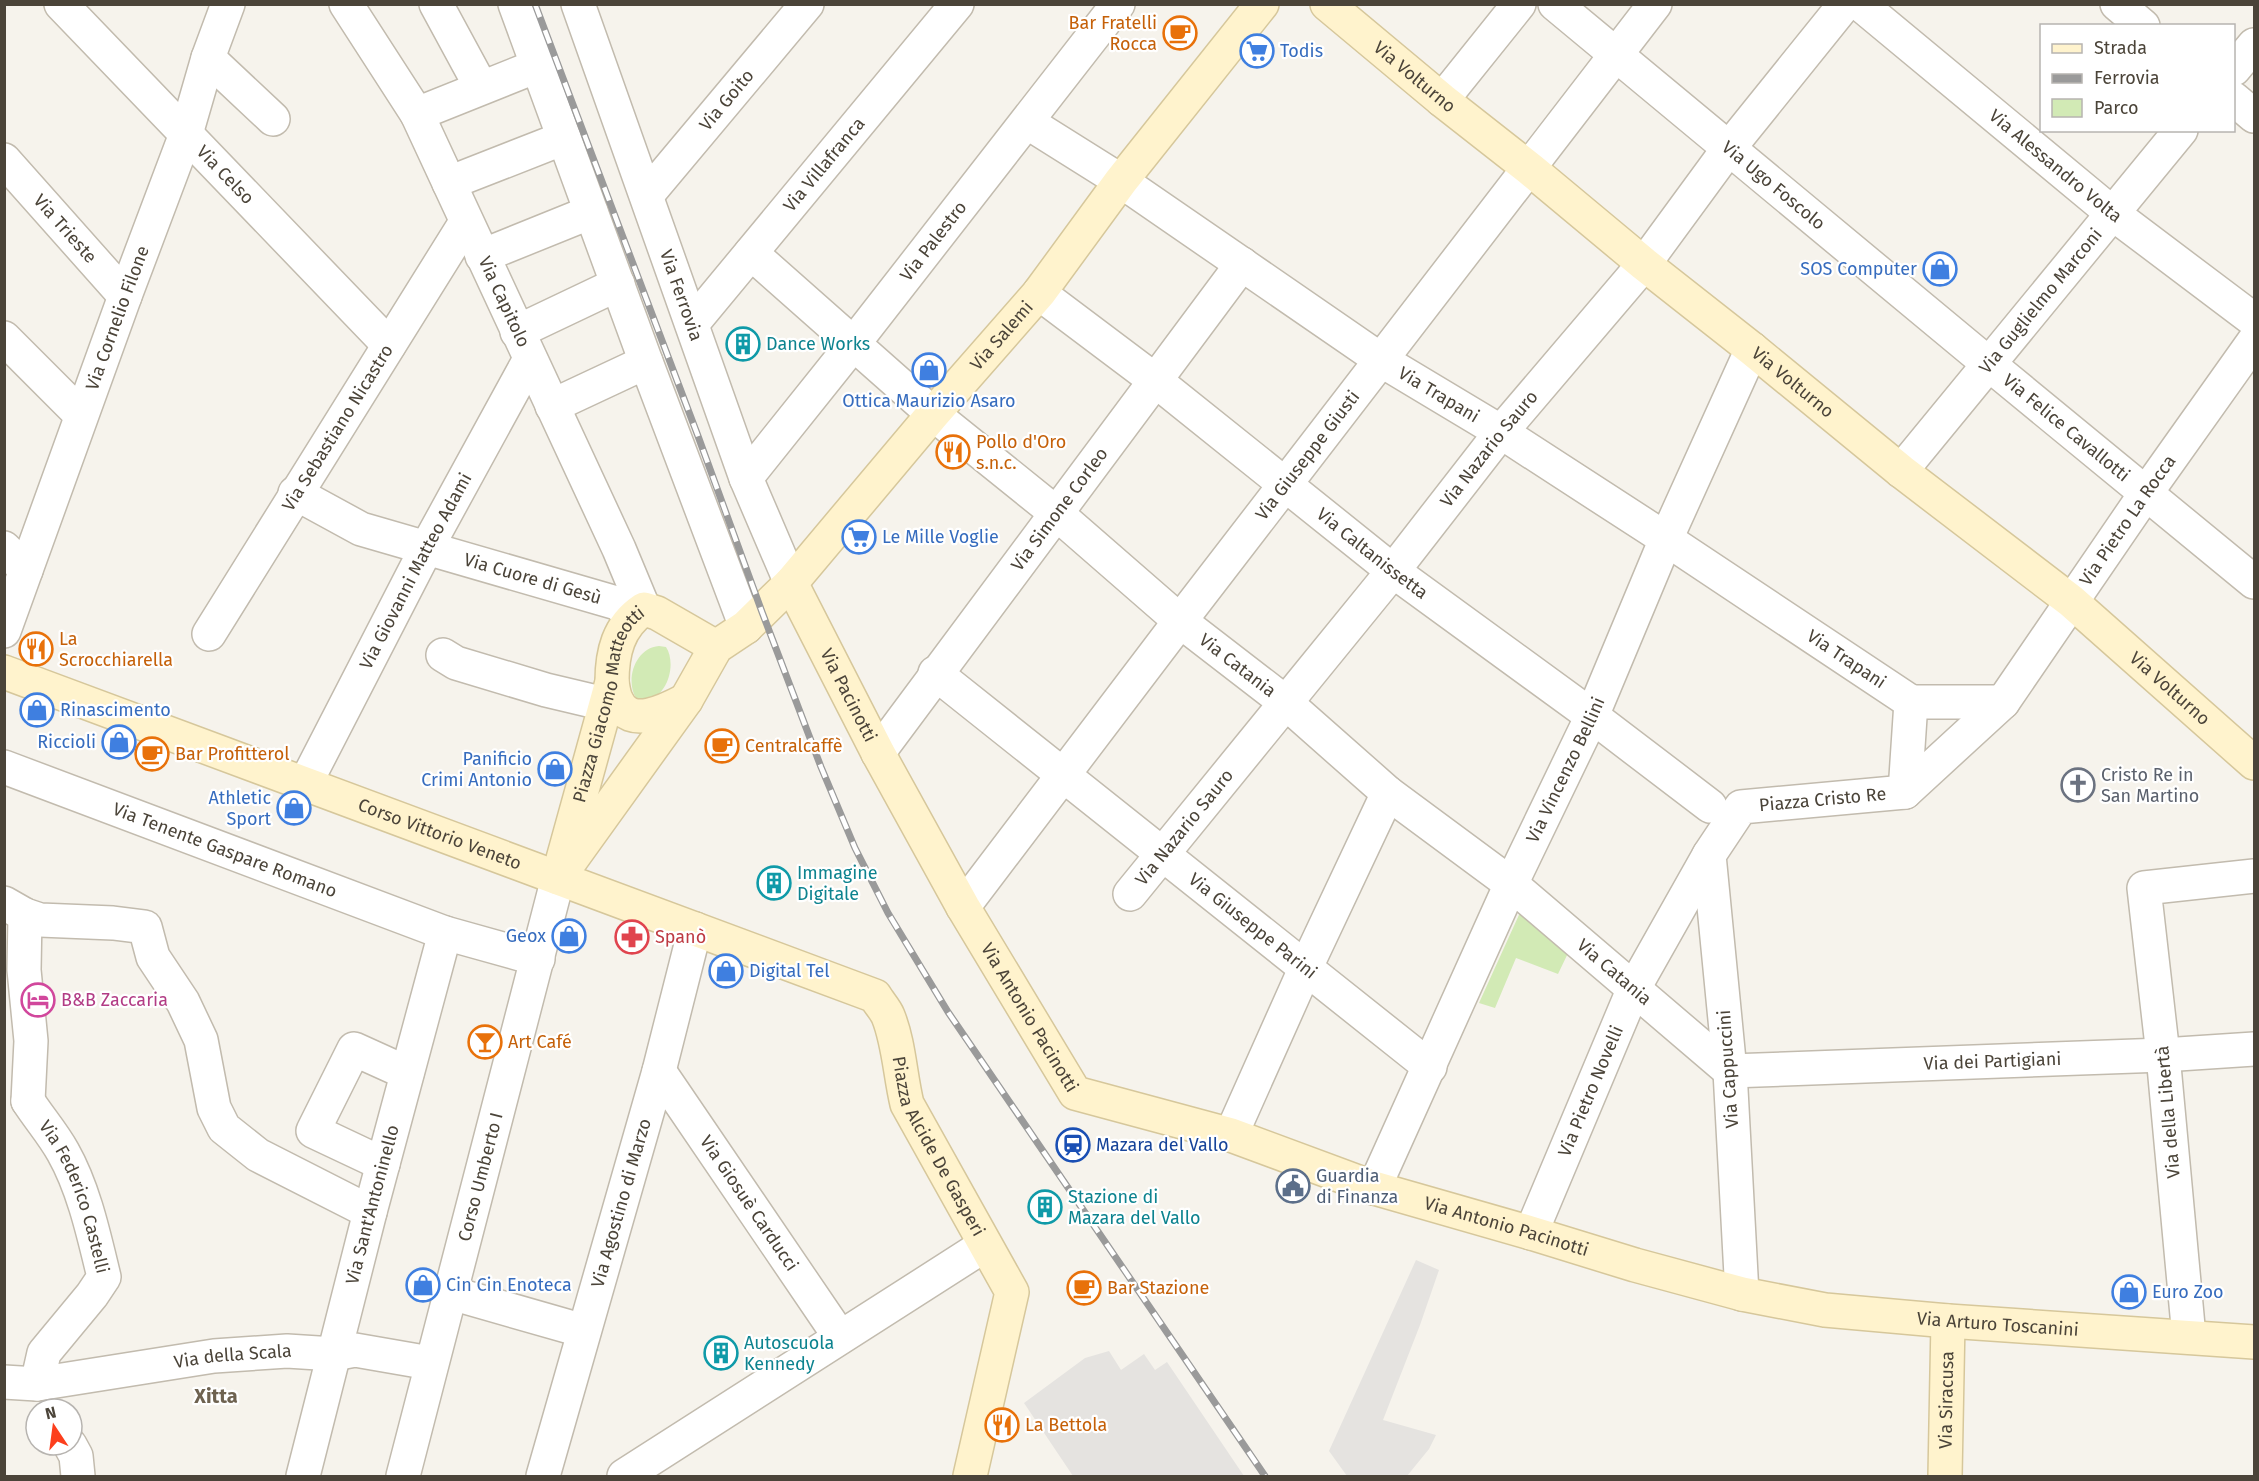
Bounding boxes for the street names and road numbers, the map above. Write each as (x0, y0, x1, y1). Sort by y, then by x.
street label: Via Volturno (1369, 37, 1460, 117)
street label: Via Goito (695, 65, 759, 135)
street label: Via Alessandro Volta (1985, 105, 2126, 228)
street label: Via Villafranca (779, 113, 869, 216)
street label: Via Ugo Foscolo (1717, 136, 1830, 235)
street label: Via Celso (192, 141, 259, 209)
street label: Via Trieste (29, 190, 102, 268)
street label: Via Palestro (895, 197, 971, 286)
street label: Via Guglielmo Marconi (1974, 224, 2107, 378)
street label: Via Cornelio Filone (81, 243, 154, 393)
street label: Via Ferrovia (655, 247, 708, 344)
street label: Via Capitolo (474, 253, 535, 351)
street label: Via Salemi (965, 297, 1038, 375)
street label: Via Sebastiano Nicastro (277, 340, 398, 515)
street label: Via Volturno (1747, 342, 1838, 422)
street label: Via Trapani (1394, 362, 1483, 427)
street label: Via Felice Cavallotti (1998, 369, 2134, 486)
street label: Via Giuseppe Giusti (1251, 386, 1364, 525)
street label: Via Nazario Sauro (1436, 386, 1543, 512)
street label: Via Simone Corleo (1006, 443, 1113, 575)
street label: Via Pietro La Rocca (2075, 451, 2181, 590)
street label: Via Giovanni Matteo Adami (355, 469, 477, 673)
street label: Via Caltanissetta (1312, 503, 1432, 604)
street label: Via Cuore di Gesù (461, 548, 604, 609)
street label: Piazza Giacomo Matteotti (568, 601, 649, 805)
street label: Via Trapani (1803, 625, 1890, 693)
street label: Via Catania (1195, 629, 1280, 702)
street label: Via Pacinotti (815, 645, 881, 745)
street label: Via Volturno (2125, 647, 2215, 730)
street label: Via Vincenzo Bellini (1522, 694, 1610, 846)
street label: Via Nazario Sauro (1130, 765, 1238, 890)
street label: Piazza Cristo Re (1758, 783, 1887, 816)
street label: Corso Vittorio Veneto (355, 794, 525, 875)
street label: Via Tenente Gaspare Romano (110, 798, 340, 902)
street label: Via Giuseppe Parini (1184, 868, 1321, 984)
street label: Via Catania (1572, 934, 1656, 1010)
street label: Via Antonio Pacinotti (976, 939, 1083, 1096)
street label: Via Cappuccini (1713, 1009, 1743, 1129)
street label: Via Pietro Novelli (1553, 1022, 1628, 1160)
street label: Via della Libertà (2151, 1045, 2185, 1179)
street label: Via dei Partigiani (1923, 1048, 2062, 1075)
street label: Piazza Alcide De Gasperi (888, 1055, 990, 1240)
street label: Corso Umberto I (453, 1110, 508, 1244)
street label: Via Federico Castelli (34, 1116, 114, 1276)
street label: Via Agostino di Marzo (587, 1116, 656, 1290)
street label: Via Sant'Antoninello (341, 1123, 404, 1287)
street label: Via Giosuè Carducci (695, 1131, 803, 1275)
street label: Via Antonio Pacinotti (1422, 1192, 1591, 1261)
street label: Via Arturo Toscanini (1916, 1307, 2080, 1341)
street label: Via della Scala (172, 1340, 292, 1373)
street label: Via Siracusa (1935, 1351, 1958, 1449)

